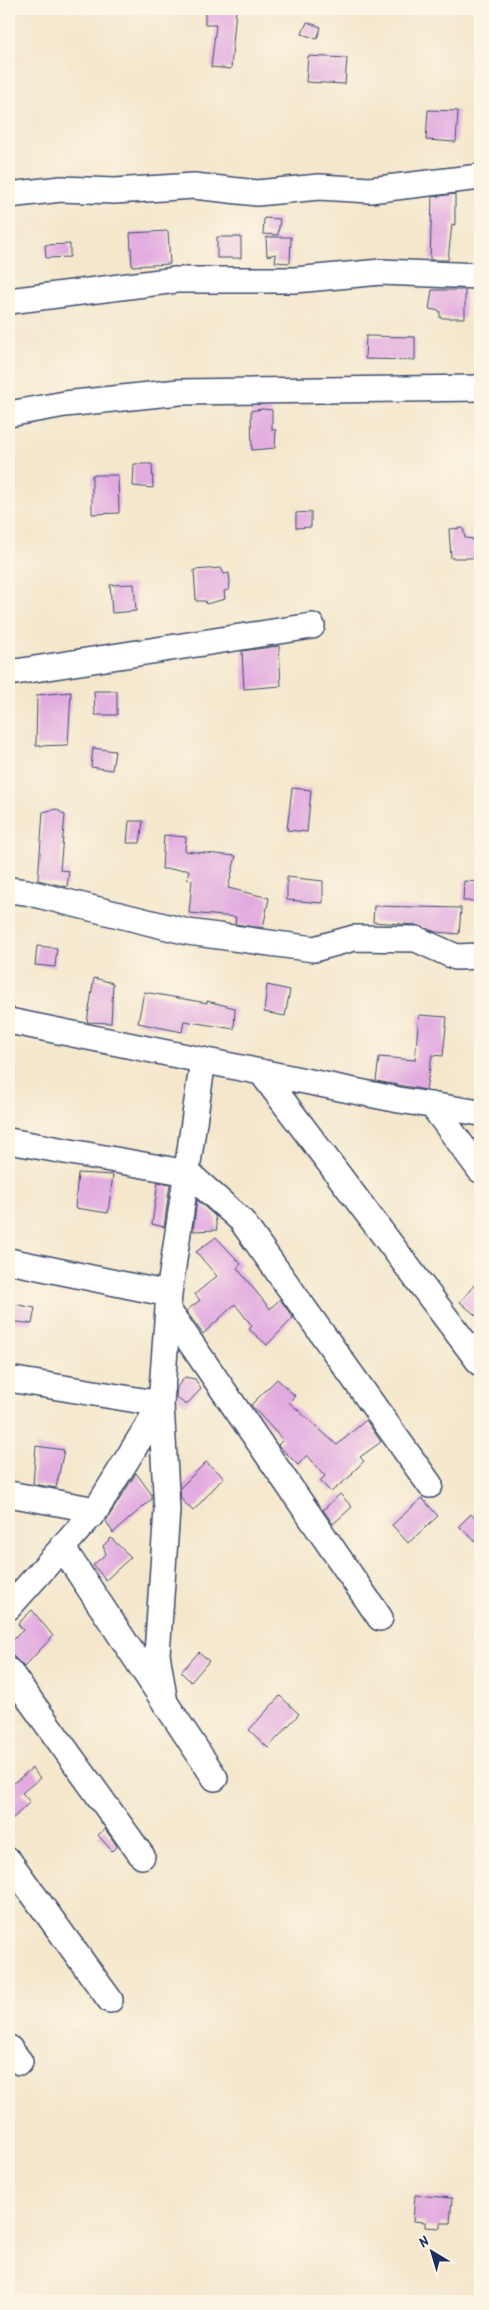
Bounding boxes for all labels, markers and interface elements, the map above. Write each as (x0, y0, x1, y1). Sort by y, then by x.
north arrow (406, 2228, 456, 2278)
text: N (414, 2231, 435, 2254)

